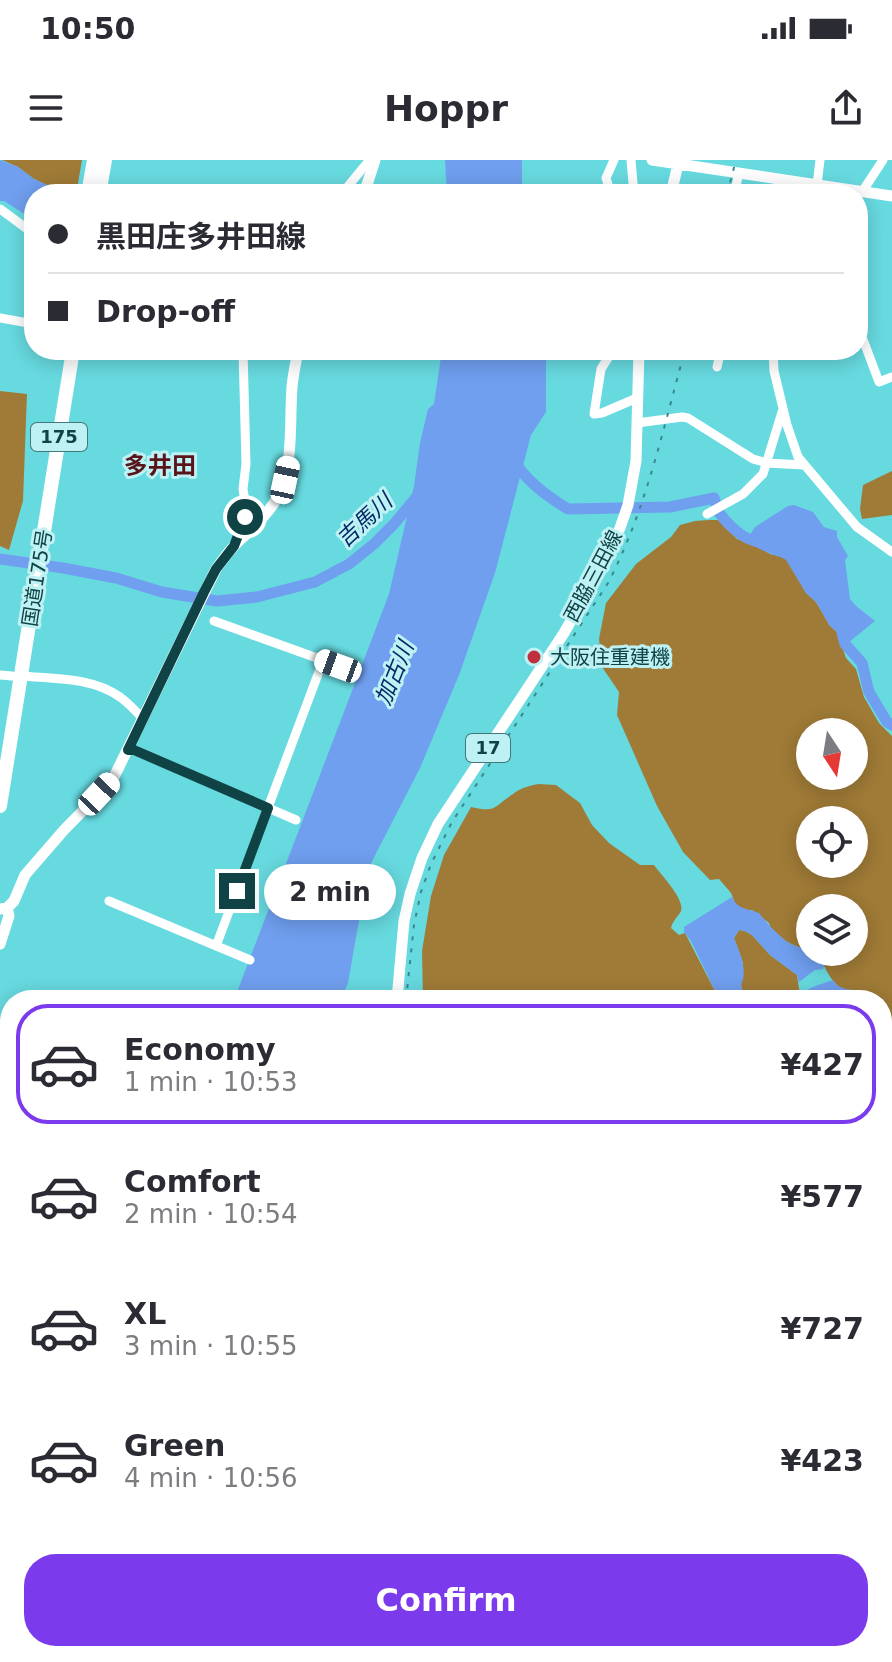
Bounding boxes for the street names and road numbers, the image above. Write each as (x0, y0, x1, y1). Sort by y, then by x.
road number: 175 (31, 423, 87, 451)
street label: 西脇三田線 (559, 526, 627, 626)
street label: 国道175号 (17, 528, 57, 628)
road number: 17 (466, 734, 510, 762)

